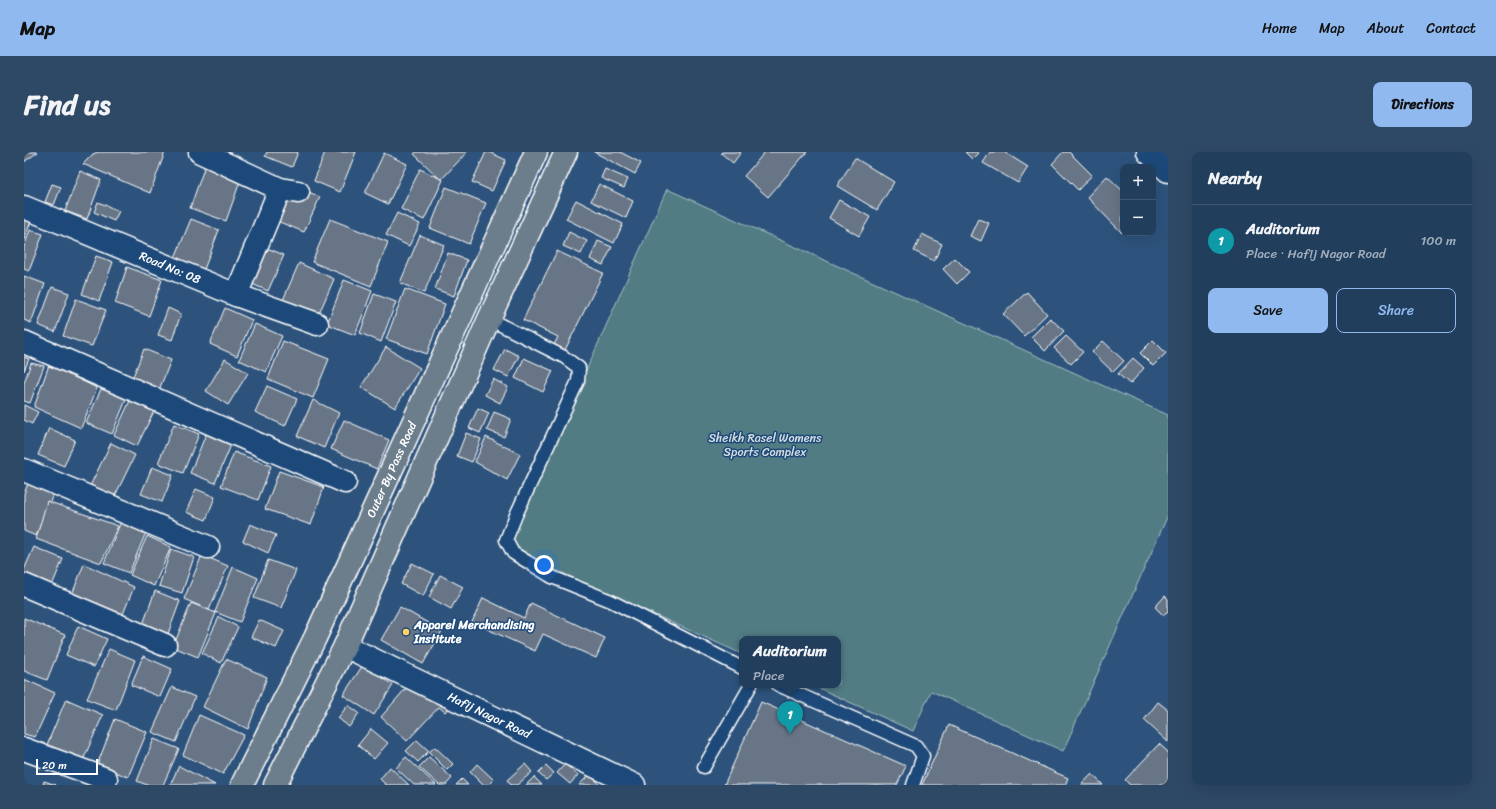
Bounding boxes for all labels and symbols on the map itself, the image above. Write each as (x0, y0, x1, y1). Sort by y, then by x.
street label: Road No: 08 (136, 245, 204, 290)
street label: Outer By Pass Road (360, 417, 423, 521)
park label: Sheikh Rasel Womens Sports Complex (708, 427, 822, 463)
your location (534, 555, 554, 575)
place label: Apparel Merchandising Institute (413, 614, 534, 650)
marker: Apparel Merchandising Institute (401, 627, 411, 637)
street label: Hafij Nagor Road (444, 686, 536, 746)
pin: 1 (777, 701, 803, 734)
scale bar (36, 757, 98, 776)

